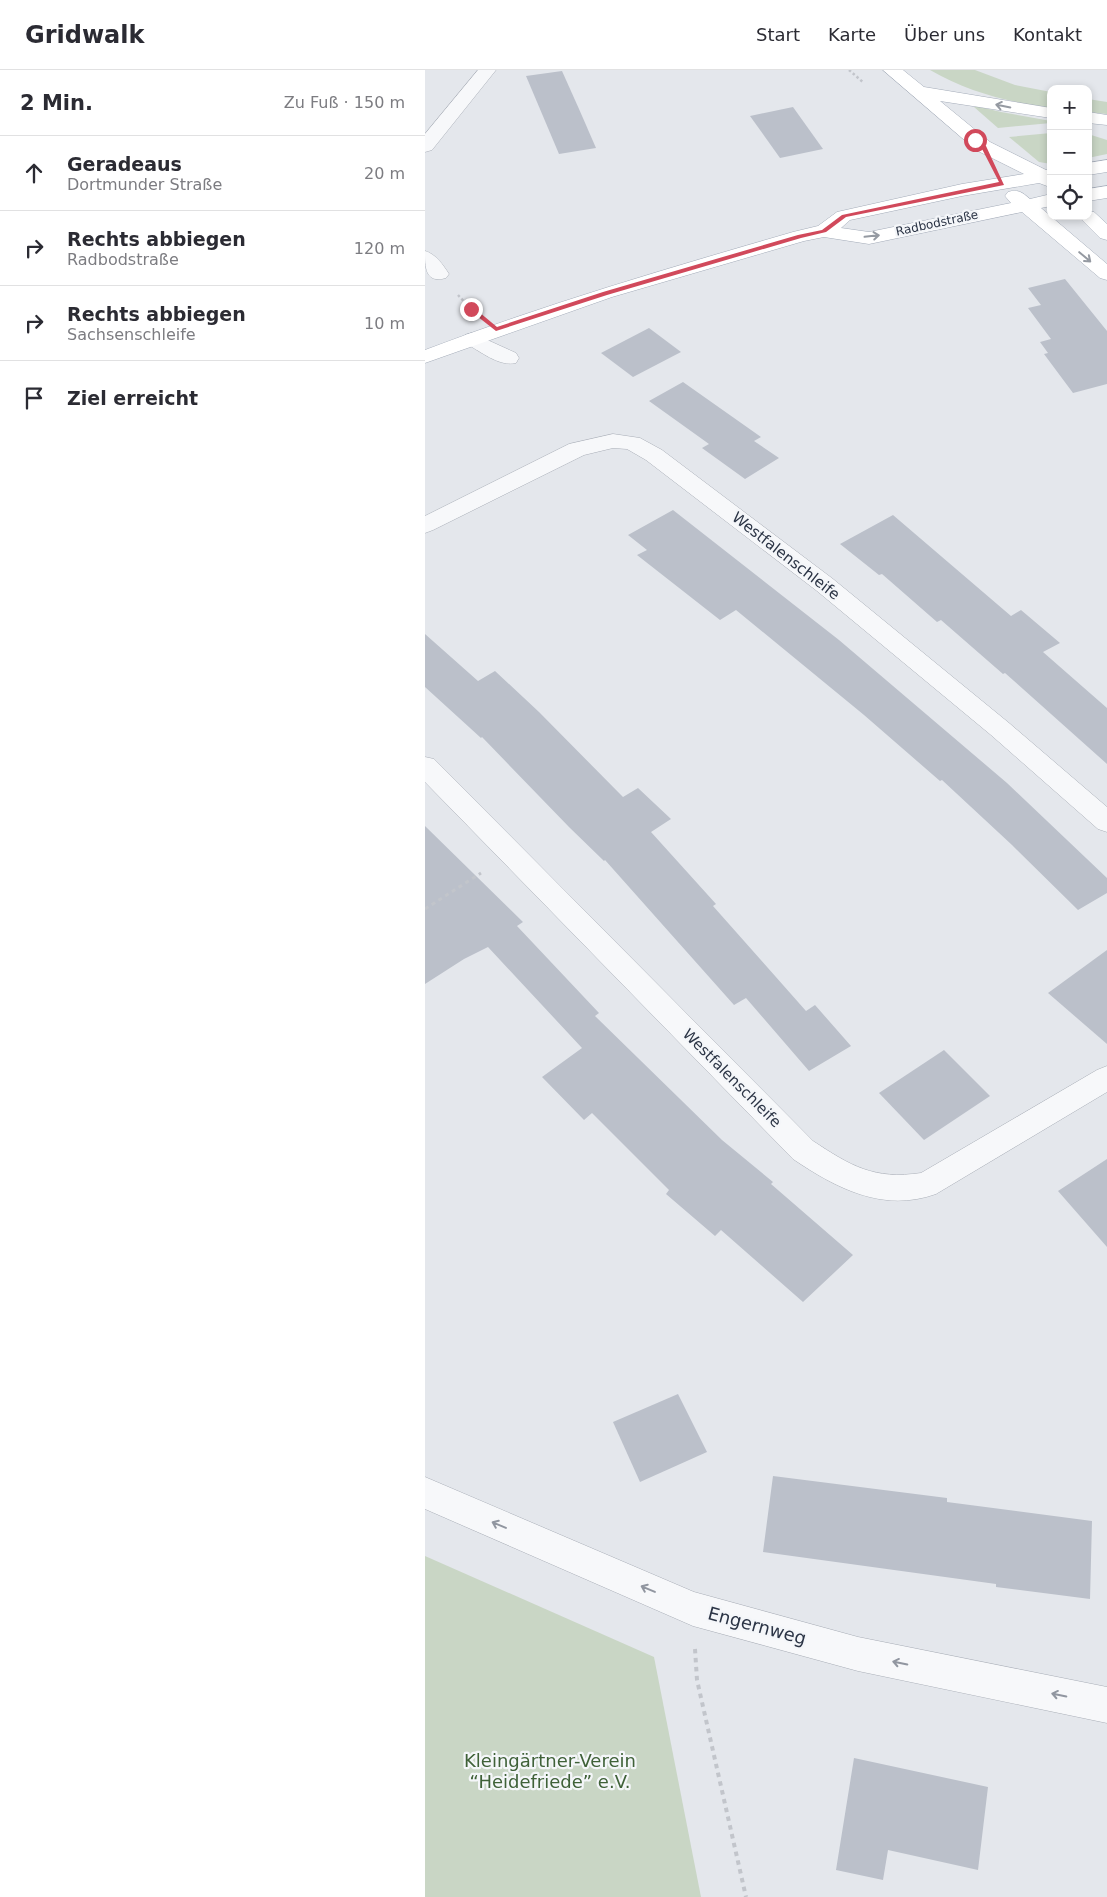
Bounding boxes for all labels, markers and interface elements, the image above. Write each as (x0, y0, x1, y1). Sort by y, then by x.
text: Gridwalk (25, 21, 145, 49)
text: Start (756, 24, 800, 45)
text: Karte (828, 24, 876, 45)
text: Über uns (904, 24, 985, 45)
text: Kontakt (1013, 24, 1082, 45)
map controls (1047, 85, 1092, 220)
button: + (1047, 85, 1092, 130)
text: 2 Min. (20, 91, 93, 115)
text: Zu Fuß · 150 m (284, 93, 405, 112)
one-way arrow (995, 101, 1011, 111)
route start (964, 129, 987, 152)
button: − (1047, 130, 1092, 175)
text: Geradeaus (67, 153, 182, 175)
icon: ahead (20, 159, 48, 187)
text: 20 m (364, 164, 405, 183)
text: Dortmunder Straße (67, 175, 222, 194)
button: locate (1047, 175, 1092, 220)
street label: Radbodstraße (895, 207, 979, 239)
text: Rechts abbiegen (67, 228, 246, 250)
one-way arrow (864, 231, 880, 241)
icon: right (20, 234, 48, 262)
text: 120 m (354, 239, 405, 258)
text: Radbodstraße (67, 250, 179, 269)
one-way arrow (1079, 251, 1092, 262)
route end (460, 298, 483, 321)
text: Rechts abbiegen (67, 303, 246, 325)
icon: right (20, 309, 48, 337)
text: 10 m (364, 314, 405, 333)
text: Sachsenschleife (67, 325, 196, 344)
icon: arrive (20, 384, 48, 412)
text: Ziel erreicht (67, 387, 198, 409)
street label: Westfalenschleife (728, 508, 844, 604)
street label: Westfalenschleife (679, 1025, 785, 1131)
one-way arrow (492, 1520, 507, 1530)
one-way arrow (641, 1584, 656, 1594)
street label: Engernweg (706, 1602, 809, 1649)
one-way arrow (892, 1657, 908, 1667)
one-way arrow (1052, 1690, 1068, 1700)
park label: Kleingärtner-Verein “Heidefriede” e.V. (464, 1750, 636, 1792)

